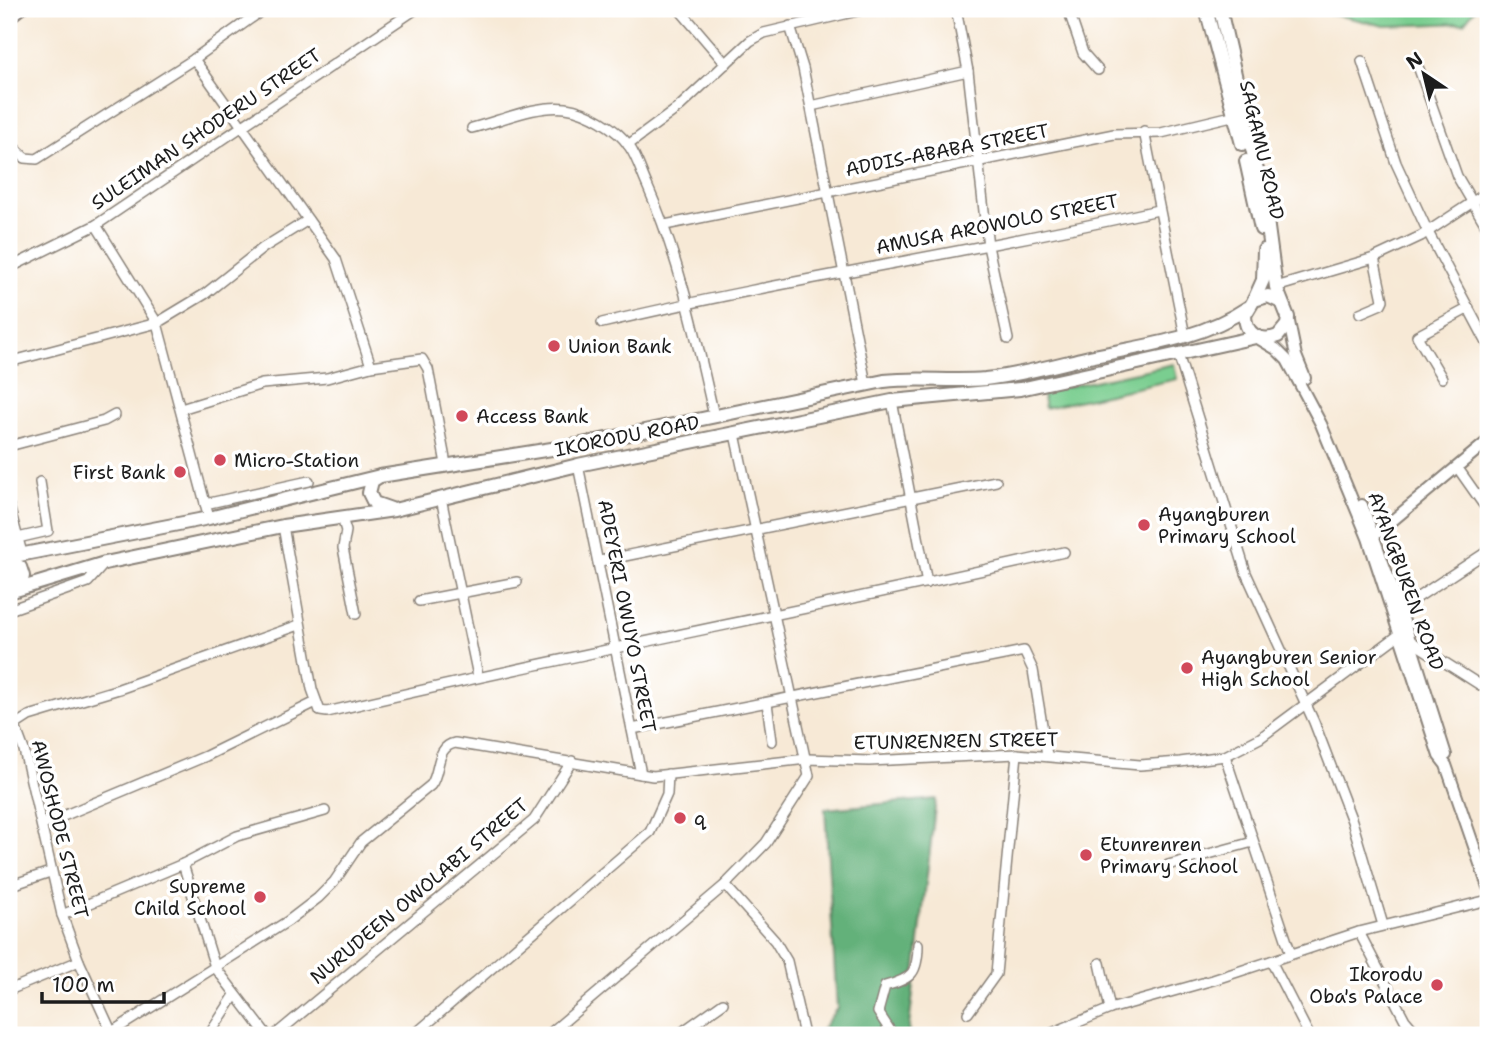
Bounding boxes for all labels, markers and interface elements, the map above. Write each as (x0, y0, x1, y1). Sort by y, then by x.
north arrow (1388, 38, 1458, 108)
street label: SULEIMAN SHODERU STREET (86, 42, 326, 216)
text: N (1401, 46, 1428, 75)
street label: SAGAMU ROAD (1234, 78, 1290, 222)
street label: ADDIS-ABABA STREET (843, 118, 1051, 182)
street label: AMUSA AROWOLO STREET (874, 188, 1121, 260)
place label: Union Bank (568, 334, 672, 359)
marker: Union Bank (546, 338, 562, 354)
place label: Access Bank (476, 404, 589, 429)
marker: Access Bank (454, 408, 470, 424)
street label: IKORODU ROAD (553, 410, 701, 462)
place label: Micro-Station (234, 448, 359, 473)
marker: Micro-Station (212, 452, 228, 468)
place label: First Bank (73, 460, 166, 485)
marker: First Bank (172, 464, 188, 480)
street label: AYANGBUREN ROAD (1362, 488, 1450, 674)
street label: ADEYERI OWUYO STREET (592, 497, 662, 735)
place label: Ayangburen Primary School (1158, 502, 1296, 549)
marker: Ayangburen Primary School (1136, 517, 1152, 533)
place label: Ayangburen Senior High School (1201, 645, 1377, 692)
marker: Ayangburen Senior High School (1179, 660, 1195, 676)
street label: ETUNRENREN STREET (853, 727, 1059, 755)
street label: AWOSHODE STREET (26, 737, 94, 921)
street label: NURUDEEN OWOLABI STREET (305, 792, 533, 990)
place label: q (694, 806, 707, 831)
marker: q (672, 810, 688, 826)
place label: Etunrenren Primary School (1100, 832, 1238, 879)
marker: Etunrenren Primary School (1078, 847, 1094, 863)
place label: Supreme Child School (134, 874, 246, 921)
marker: Supreme Child School (252, 889, 268, 905)
scale bar (42, 960, 164, 1004)
place label: Ikorodu Oba's Palace (1309, 962, 1423, 1009)
text: 100 m (52, 971, 115, 999)
marker: Ikorodu Oba's Palace (1429, 977, 1445, 993)

